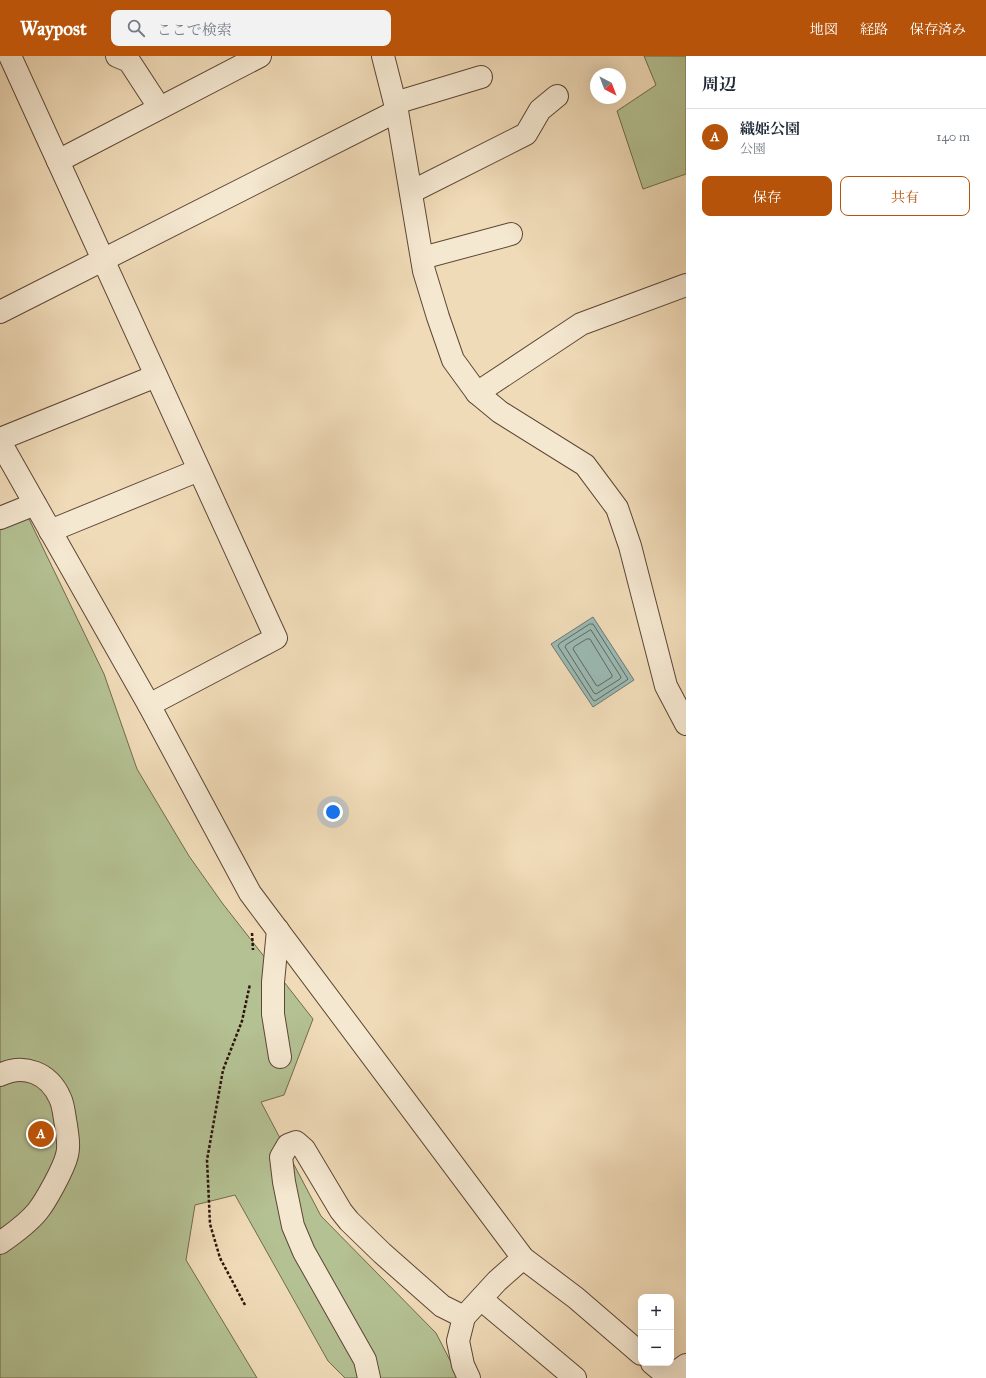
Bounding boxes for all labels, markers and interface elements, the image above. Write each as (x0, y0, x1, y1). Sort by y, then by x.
search box (111, 10, 391, 46)
text: Waypost (20, 17, 87, 40)
icon: search (125, 17, 147, 39)
text: ここで検索 (157, 21, 232, 39)
text: 地図 (810, 21, 838, 38)
text: 経路 (860, 21, 888, 38)
text: 保存済み (910, 21, 966, 38)
north arrow (590, 68, 626, 104)
text: 周辺 (702, 74, 736, 95)
text: 織姫公園 (740, 120, 800, 138)
text: A (711, 129, 719, 145)
text: 140 m (936, 129, 970, 145)
text: 公園 (740, 141, 766, 157)
button: 保存 (702, 176, 832, 216)
button: 共有 (840, 176, 970, 216)
your location (323, 802, 343, 822)
pin: A (28, 1119, 54, 1149)
map controls (638, 1294, 674, 1366)
button: + (638, 1294, 674, 1330)
button: − (638, 1330, 674, 1366)

